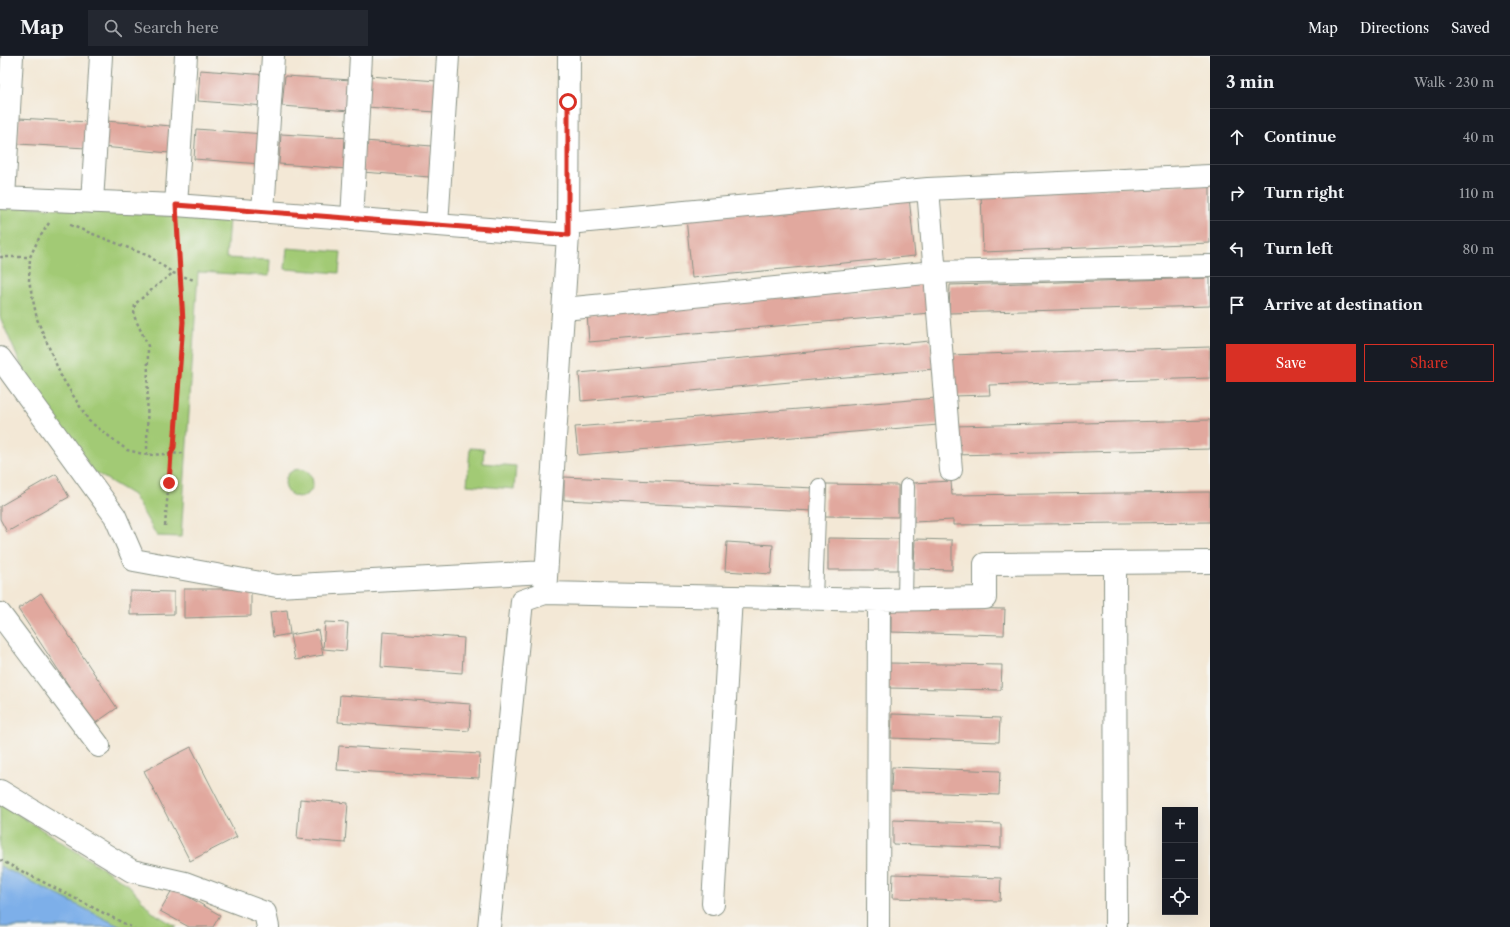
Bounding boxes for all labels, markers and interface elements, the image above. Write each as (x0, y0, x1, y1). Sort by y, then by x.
search box (88, 10, 368, 46)
text: Map (20, 16, 64, 39)
icon: search (102, 17, 124, 39)
text: Search here (134, 18, 219, 37)
text: Map (1308, 19, 1338, 37)
text: Directions (1360, 19, 1429, 37)
text: Saved (1451, 19, 1490, 37)
text: 3 min (1226, 72, 1275, 92)
text: Walk · 230 m (1414, 74, 1494, 90)
route start (559, 93, 577, 111)
icon: ahead (1226, 126, 1248, 148)
text: Continue (1264, 127, 1336, 146)
text: 40 m (1463, 129, 1494, 145)
icon: right (1226, 182, 1248, 204)
text: Turn right (1264, 183, 1344, 202)
text: 110 m (1459, 185, 1494, 201)
icon: left (1226, 238, 1248, 260)
text: Turn left (1264, 239, 1333, 258)
text: 80 m (1462, 241, 1494, 257)
icon: arrive (1226, 294, 1248, 316)
text: Arrive at destination (1264, 295, 1423, 314)
button: Save (1226, 344, 1356, 382)
button: Share (1364, 344, 1494, 382)
route end (160, 474, 178, 492)
map controls (1162, 807, 1198, 915)
button: + (1162, 807, 1198, 843)
button: − (1162, 843, 1198, 879)
button: locate (1162, 879, 1198, 915)

